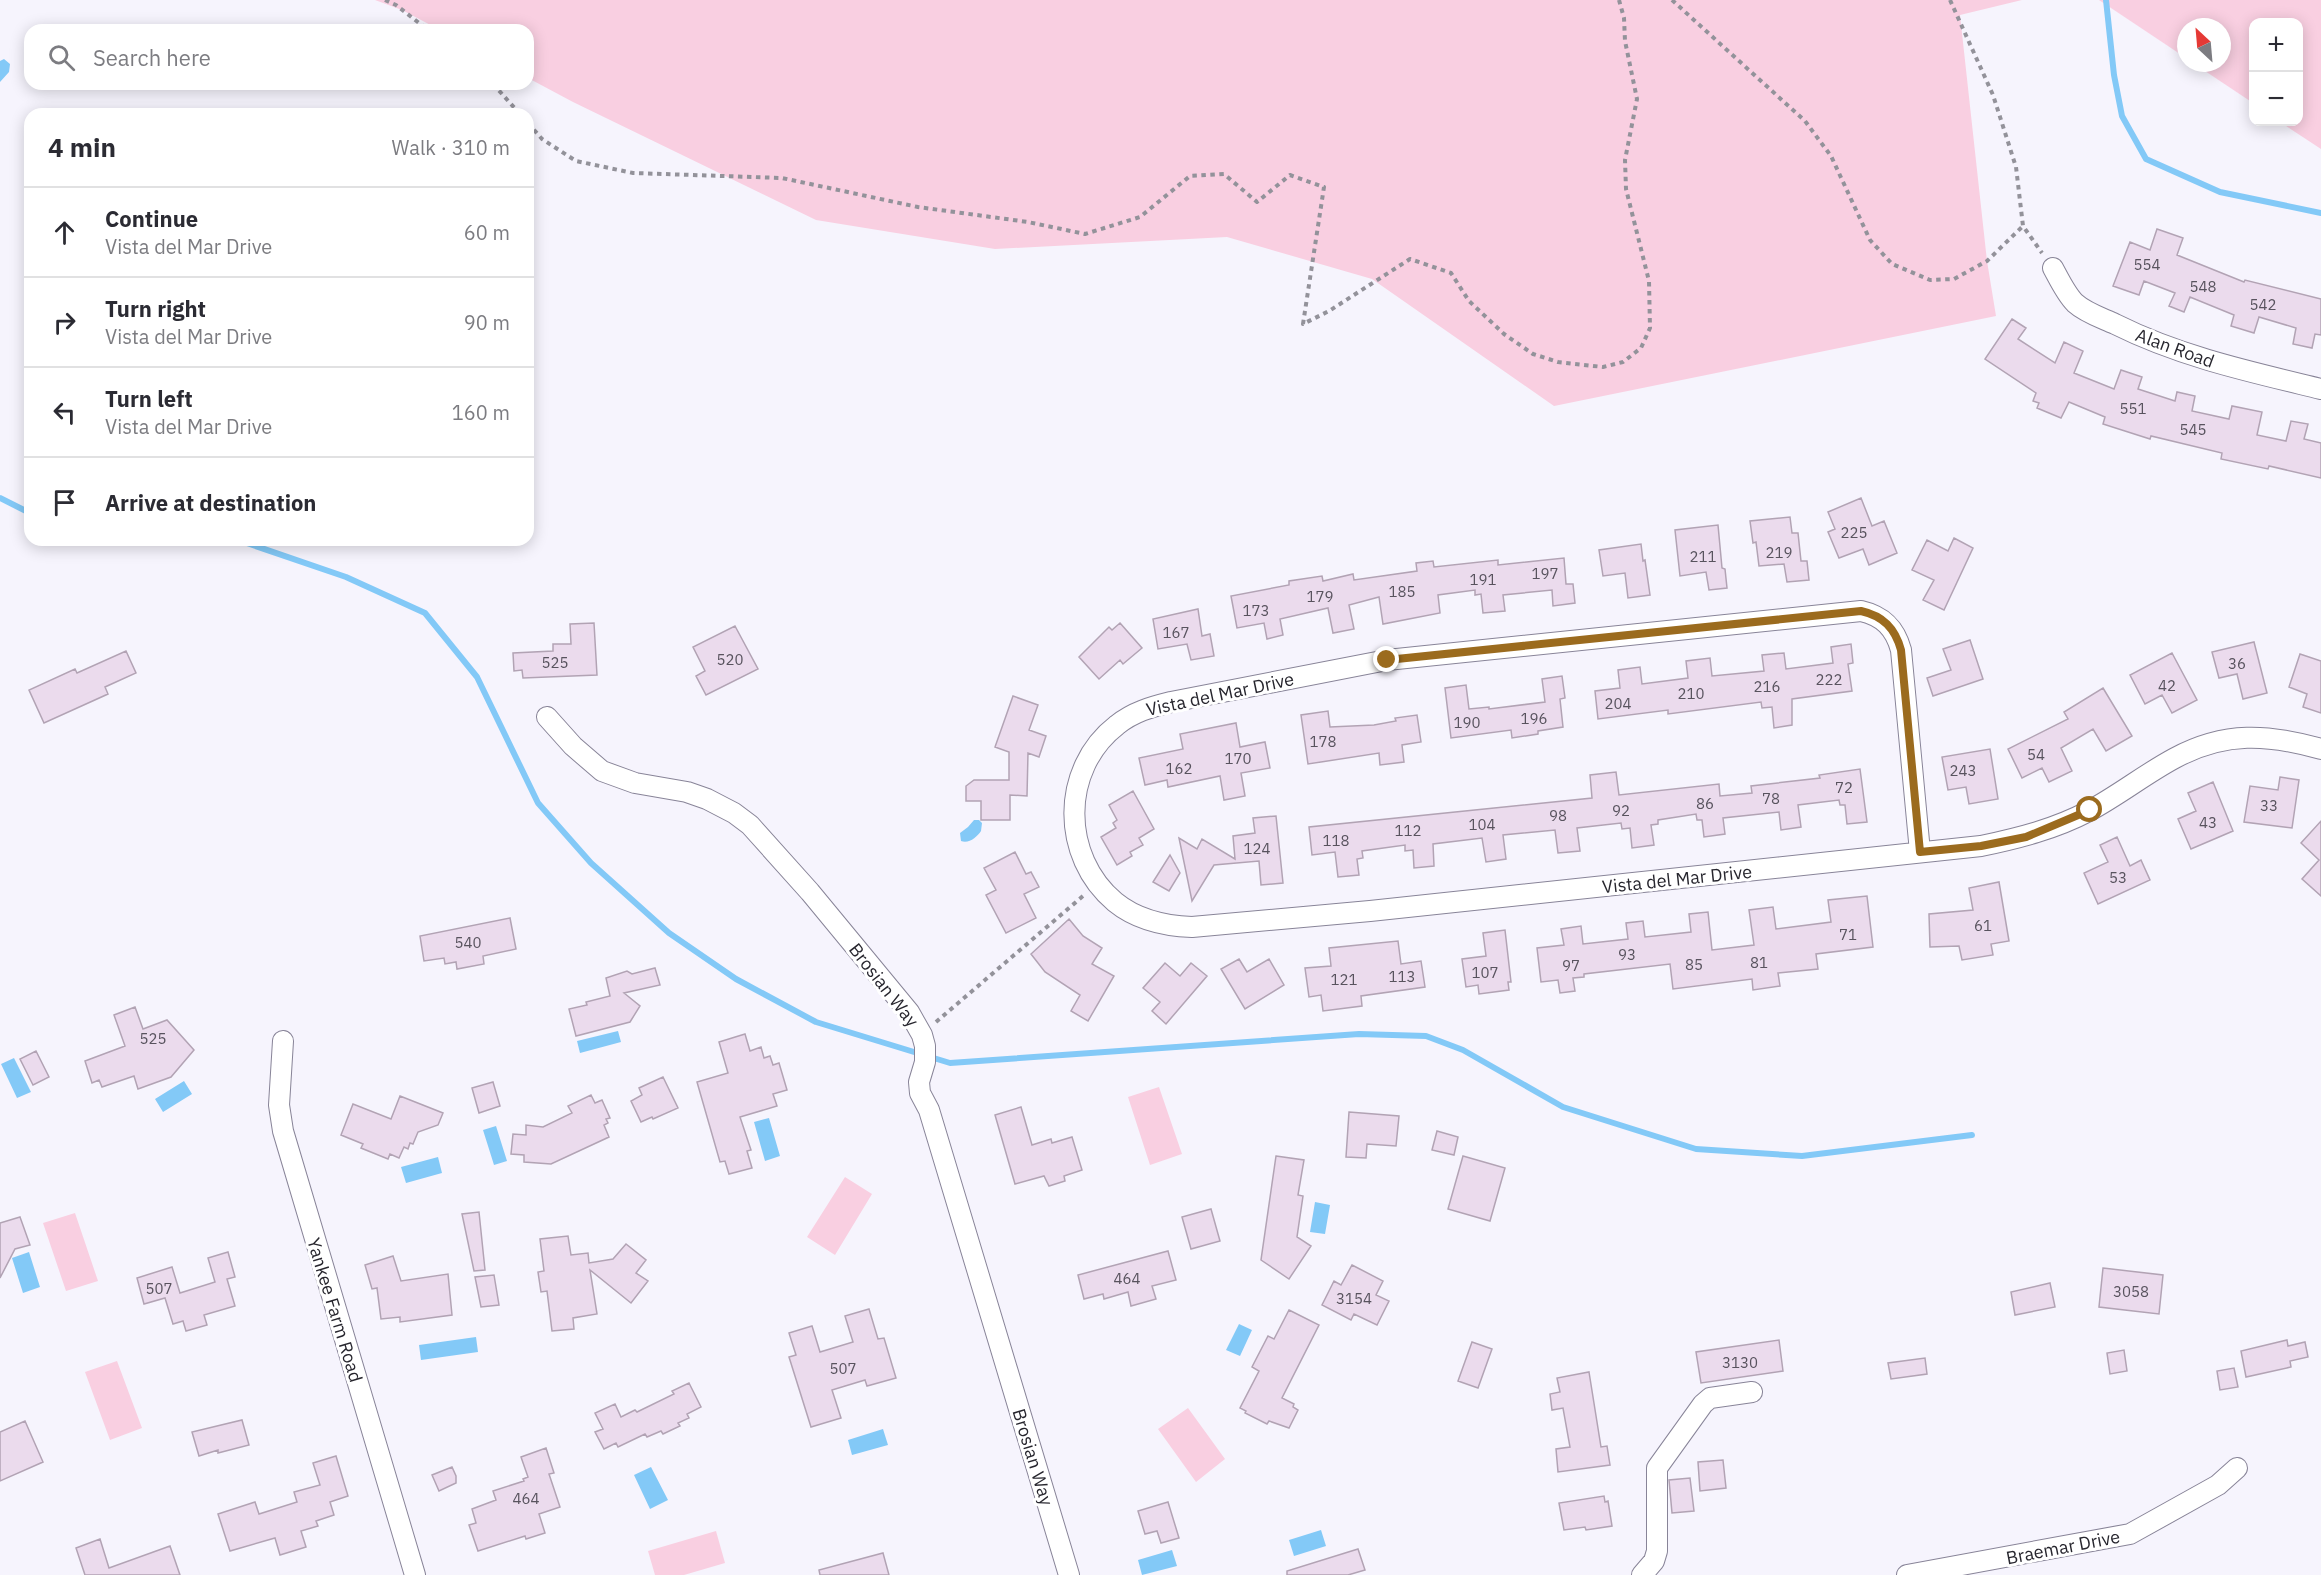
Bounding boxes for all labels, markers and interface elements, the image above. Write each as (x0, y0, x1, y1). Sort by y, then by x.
north arrow (2177, 18, 2231, 72)
map controls (2249, 18, 2303, 126)
button: + (2249, 18, 2303, 72)
search box (24, 24, 534, 90)
icon: search (45, 41, 78, 74)
text: Search here (93, 43, 211, 72)
button: − (2249, 72, 2303, 126)
text: 4 min (48, 130, 116, 164)
text: Walk · 310 m (392, 134, 510, 161)
text: Continue (105, 204, 198, 233)
icon: ahead (48, 216, 81, 249)
text: 60 m (464, 219, 510, 246)
text: Vista del Mar Drive (105, 233, 272, 260)
house number: 554 (2133, 255, 2161, 274)
house number: 548 (2189, 277, 2217, 296)
text: Turn right (105, 294, 206, 323)
house number: 542 (2249, 295, 2277, 314)
icon: right (48, 306, 81, 339)
text: 90 m (464, 309, 510, 336)
text: Vista del Mar Drive (105, 323, 272, 350)
street label: Alan Road (2133, 323, 2217, 373)
text: Turn left (105, 384, 193, 413)
icon: left (48, 396, 81, 429)
text: 160 m (452, 399, 510, 426)
house number: 551 (2119, 399, 2147, 418)
text: Vista del Mar Drive (105, 413, 272, 440)
house number: 545 (2179, 420, 2207, 439)
icon: arrive (48, 486, 81, 519)
text: Arrive at destination (105, 488, 316, 517)
house number: 225 (1840, 523, 1868, 542)
house number: 219 (1765, 543, 1793, 562)
house number: 211 (1689, 547, 1717, 566)
house number: 197 (1531, 564, 1559, 583)
house number: 191 (1469, 570, 1497, 589)
house number: 185 (1388, 582, 1416, 601)
house number: 179 (1306, 587, 1334, 606)
house number: 173 (1242, 601, 1270, 620)
house number: 167 (1162, 623, 1190, 642)
route end (1373, 646, 1399, 672)
house number: 520 (716, 650, 744, 669)
house number: 525 (541, 653, 569, 672)
house number: 36 (2228, 654, 2246, 673)
street label: Vista del Mar Drive (1144, 667, 1296, 721)
house number: 222 (1815, 670, 1843, 689)
house number: 42 (2158, 676, 2176, 695)
house number: 216 (1753, 677, 1781, 696)
house number: 210 (1677, 684, 1705, 703)
house number: 204 (1604, 694, 1632, 713)
house number: 196 (1520, 709, 1548, 728)
house number: 190 (1453, 713, 1481, 732)
house number: 178 (1309, 732, 1337, 751)
house number: 54 (2027, 745, 2045, 764)
house number: 170 (1224, 749, 1252, 768)
house number: 162 (1165, 759, 1193, 778)
house number: 243 (1949, 761, 1977, 780)
house number: 72 (1835, 778, 1853, 797)
house number: 78 (1762, 789, 1780, 808)
house number: 86 (1696, 794, 1714, 813)
route start (2076, 796, 2102, 822)
house number: 33 (2260, 796, 2278, 815)
house number: 92 (1612, 801, 1630, 820)
house number: 98 (1549, 806, 1567, 825)
house number: 43 (2199, 813, 2217, 832)
house number: 104 (1468, 815, 1496, 834)
house number: 112 (1394, 821, 1422, 840)
house number: 118 (1322, 831, 1350, 850)
house number: 124 (1243, 839, 1271, 858)
street label: Vista del Mar Drive (1601, 860, 1753, 898)
house number: 53 (2109, 868, 2127, 887)
house number: 61 (1974, 916, 1992, 935)
house number: 71 (1839, 925, 1857, 944)
house number: 540 (454, 933, 482, 952)
street label: Brosian Way (844, 938, 924, 1032)
house number: 93 (1618, 945, 1636, 964)
house number: 81 (1750, 953, 1768, 972)
house number: 85 (1685, 955, 1703, 974)
house number: 97 (1562, 956, 1580, 975)
house number: 107 (1471, 963, 1499, 982)
house number: 113 (1388, 967, 1416, 986)
house number: 121 (1330, 970, 1358, 989)
house number: 525 (139, 1029, 167, 1048)
street label: Yankee Farm Road (302, 1235, 368, 1385)
house number: 464 (1113, 1269, 1141, 1288)
house number: 507 (145, 1279, 173, 1298)
house number: 3058 (2113, 1282, 2149, 1301)
house number: 3154 (1336, 1289, 1372, 1308)
house number: 3130 (1722, 1353, 1758, 1372)
house number: 507 (829, 1359, 857, 1378)
street label: Brosian Way (1007, 1406, 1059, 1508)
house number: 464 (512, 1489, 540, 1508)
street label: Braemar Drive (2004, 1525, 2122, 1569)

